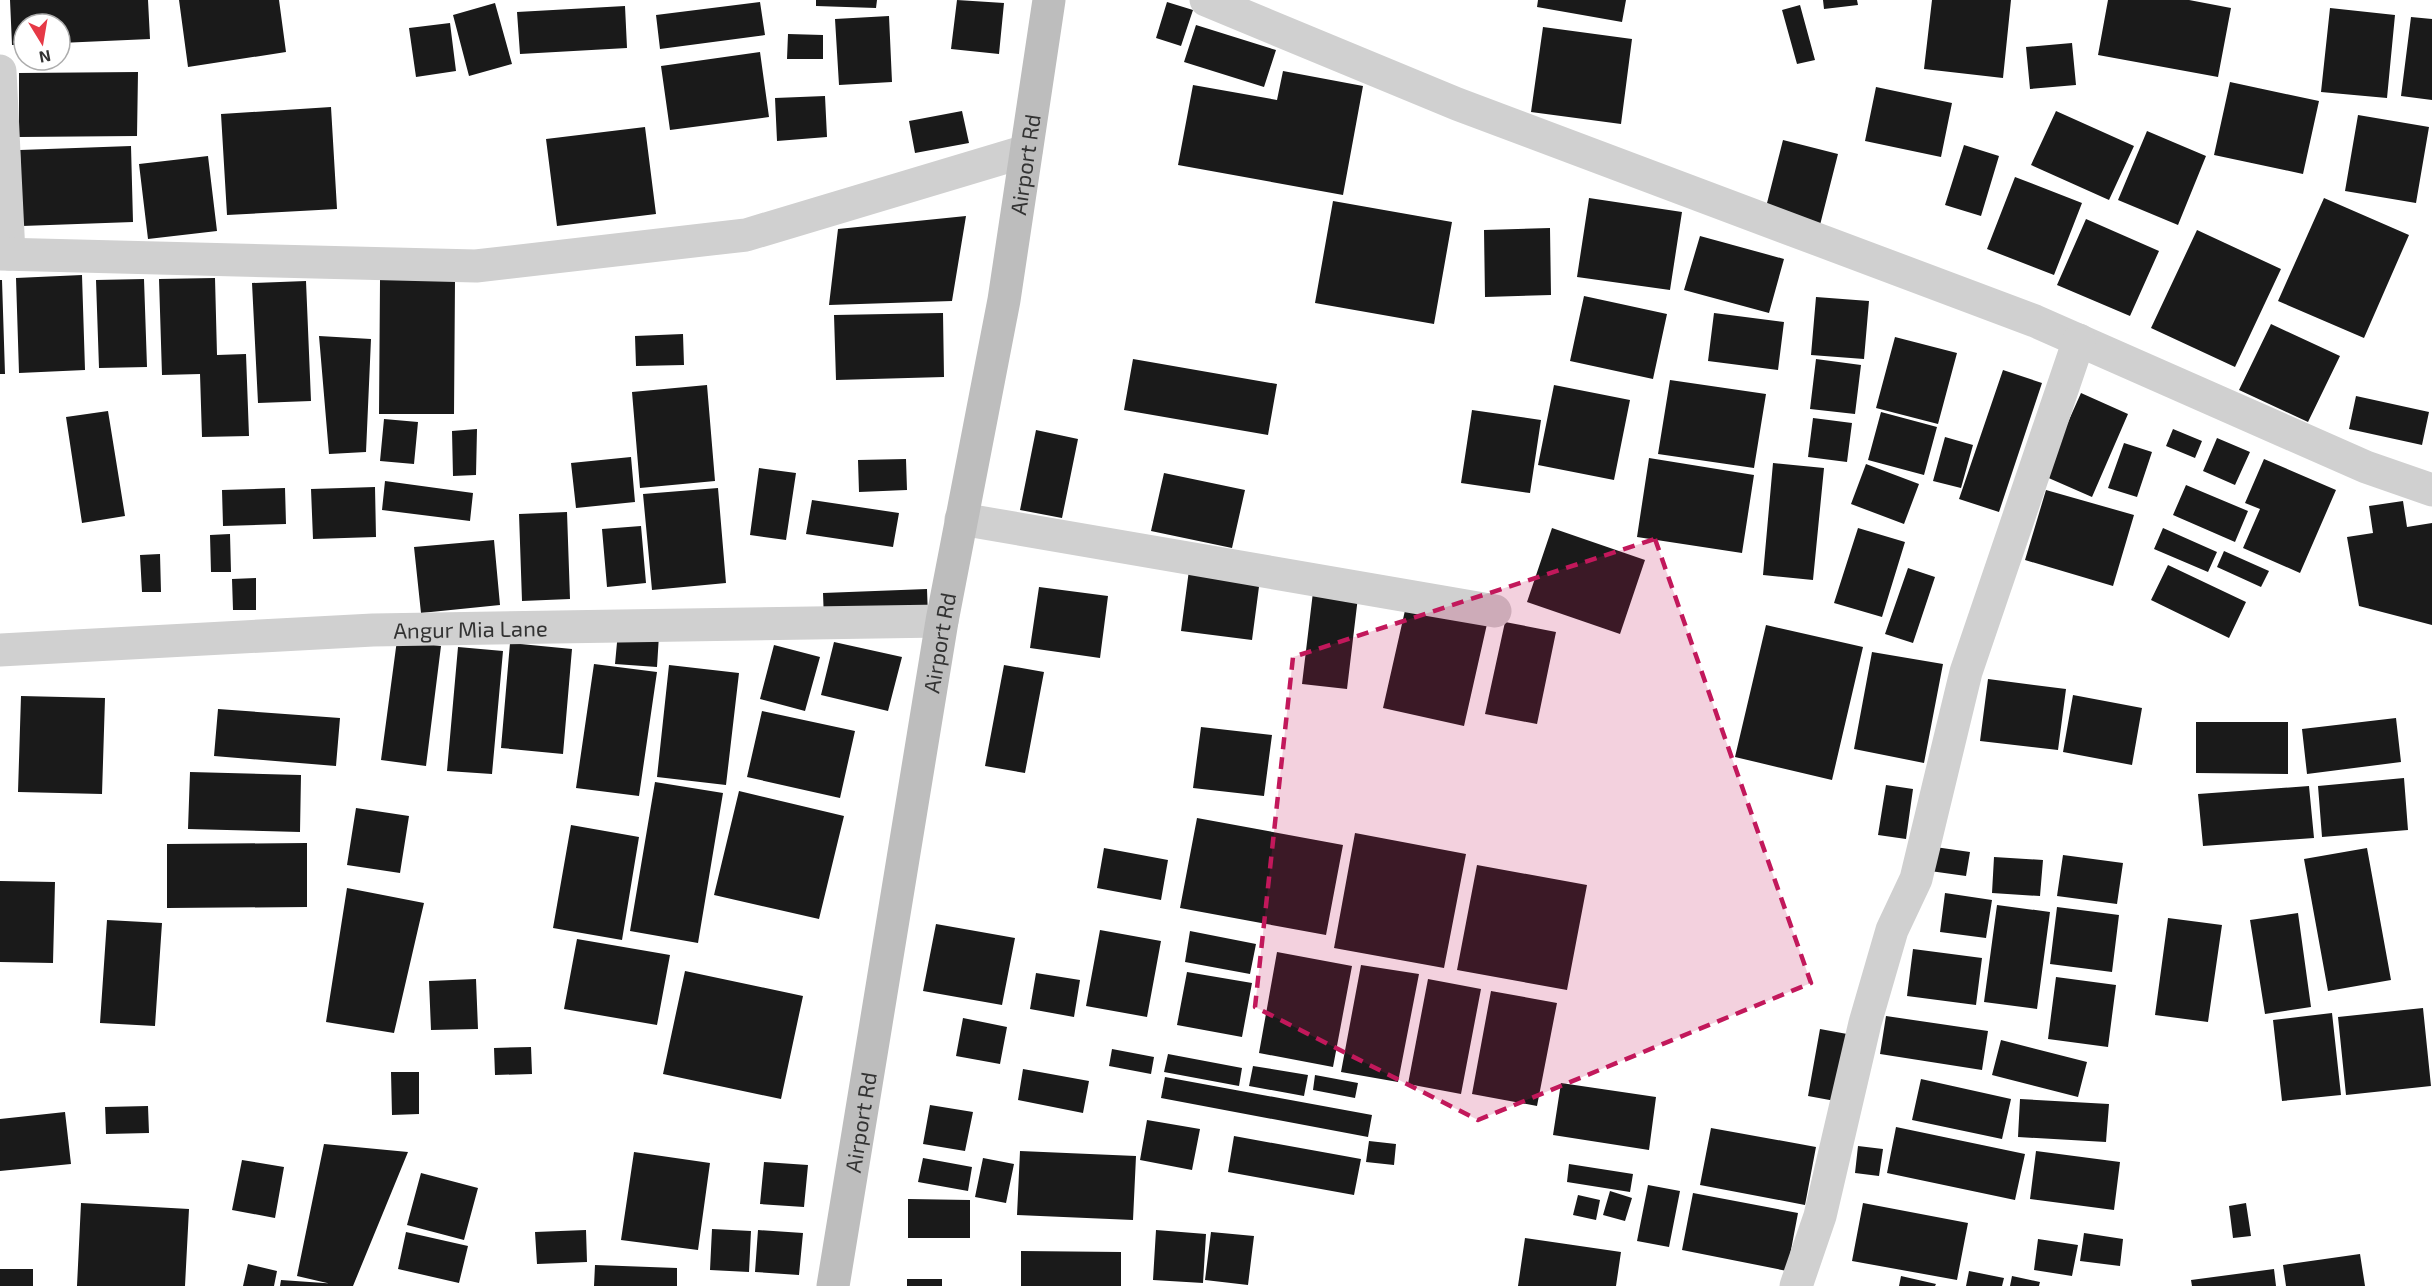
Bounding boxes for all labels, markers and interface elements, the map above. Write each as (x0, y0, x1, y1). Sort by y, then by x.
north arrow (12, 12, 72, 72)
text: N (37, 47, 52, 68)
street label: Airport Rd (1004, 112, 1045, 216)
street label: Airport Rd (917, 590, 960, 695)
street label: Angur Mia Lane (393, 614, 548, 643)
street label: Airport Rd (839, 1070, 881, 1174)

